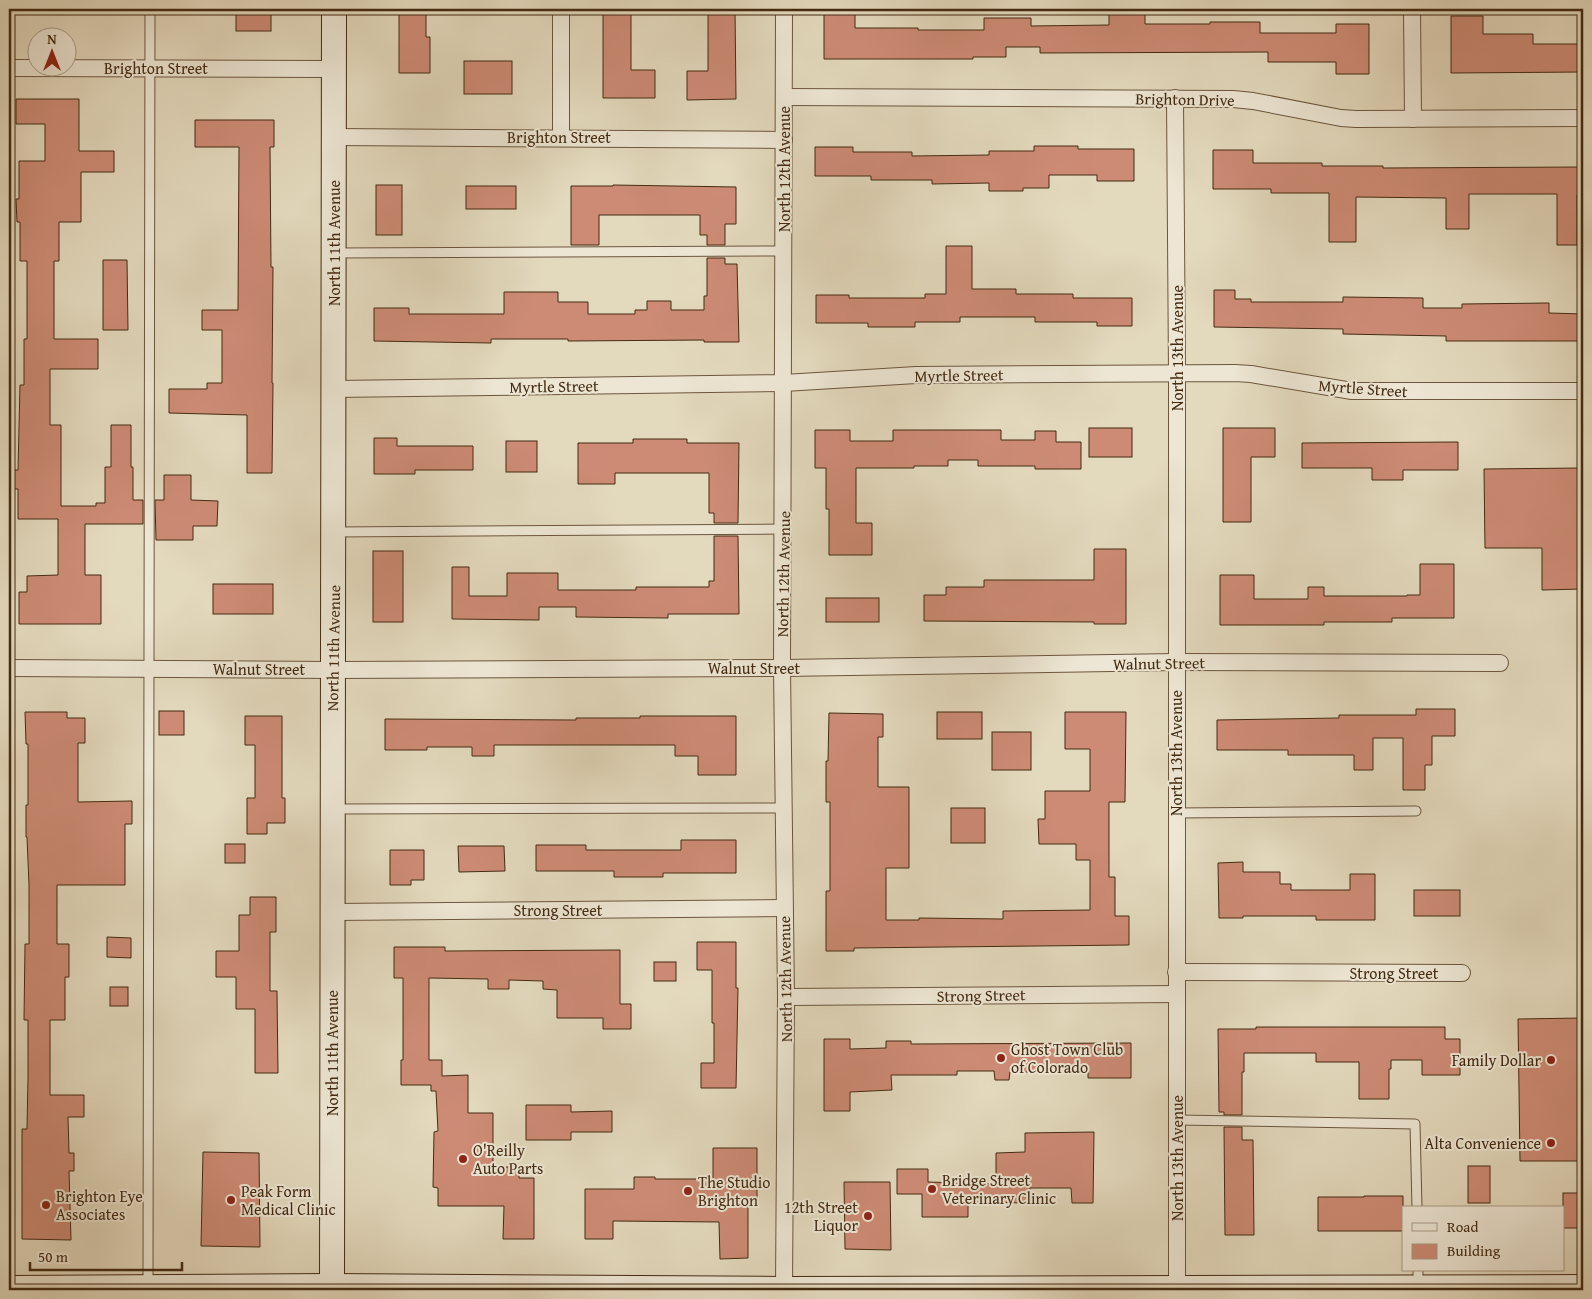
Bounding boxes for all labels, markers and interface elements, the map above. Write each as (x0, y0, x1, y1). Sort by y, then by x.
north arrow (28, 28, 78, 78)
text: N (47, 29, 57, 49)
street label: Brighton Street (104, 56, 208, 80)
street label: Brighton Drive (1135, 86, 1235, 112)
street label: North 12th Avenue (772, 106, 796, 232)
street label: Brighton Street (507, 125, 611, 149)
street label: North 11th Avenue (322, 180, 346, 306)
street label: North 13th Avenue (1165, 285, 1189, 411)
street label: Myrtle Street (914, 362, 1004, 388)
street label: Myrtle Street (509, 373, 599, 399)
street label: Myrtle Street (1318, 373, 1409, 403)
street label: North 12th Avenue (770, 511, 796, 637)
street label: North 11th Avenue (320, 585, 346, 711)
street label: Walnut Street (1113, 650, 1206, 676)
street label: Walnut Street (708, 656, 801, 680)
street label: Walnut Street (213, 657, 306, 681)
street label: North 13th Avenue (1164, 690, 1188, 816)
street label: Strong Street (514, 898, 603, 922)
street label: North 12th Avenue (772, 916, 798, 1042)
street label: Strong Street (1350, 961, 1439, 985)
street label: Strong Street (936, 982, 1026, 1008)
street label: North 11th Avenue (320, 990, 344, 1116)
place label: Ghost Town Club of Colorado (1011, 1037, 1123, 1079)
place label: Family Dollar (1452, 1048, 1541, 1072)
marker: Ghost Town Club of Colorado (995, 1052, 1007, 1064)
marker: Family Dollar (1545, 1054, 1557, 1066)
street label: North 13th Avenue (1165, 1095, 1189, 1221)
place label: Alta Convenience (1425, 1131, 1541, 1155)
marker: Alta Convenience (1545, 1137, 1557, 1149)
place label: O'Reilly Auto Parts (473, 1138, 543, 1180)
marker: O'Reilly Auto Parts (457, 1153, 469, 1165)
place label: Bridge Street Veterinary Clinic (942, 1168, 1056, 1210)
place label: The Studio Brighton (698, 1170, 770, 1212)
place label: Peak Form Medical Clinic (241, 1179, 336, 1221)
marker: Bridge Street Veterinary Clinic (926, 1183, 938, 1195)
place label: Brighton Eye Associates (56, 1184, 143, 1226)
marker: The Studio Brighton (682, 1185, 694, 1197)
marker: Peak Form Medical Clinic (225, 1194, 237, 1206)
place label: 12th Street Liquor (784, 1195, 858, 1237)
marker: Brighton Eye Associates (40, 1199, 52, 1211)
legend (1402, 1206, 1564, 1272)
marker: 12th Street Liquor (862, 1210, 874, 1222)
text: Road (1447, 1216, 1478, 1237)
scale bar (30, 1239, 182, 1271)
text: Building (1447, 1240, 1501, 1261)
text: 50 m (38, 1246, 69, 1267)

